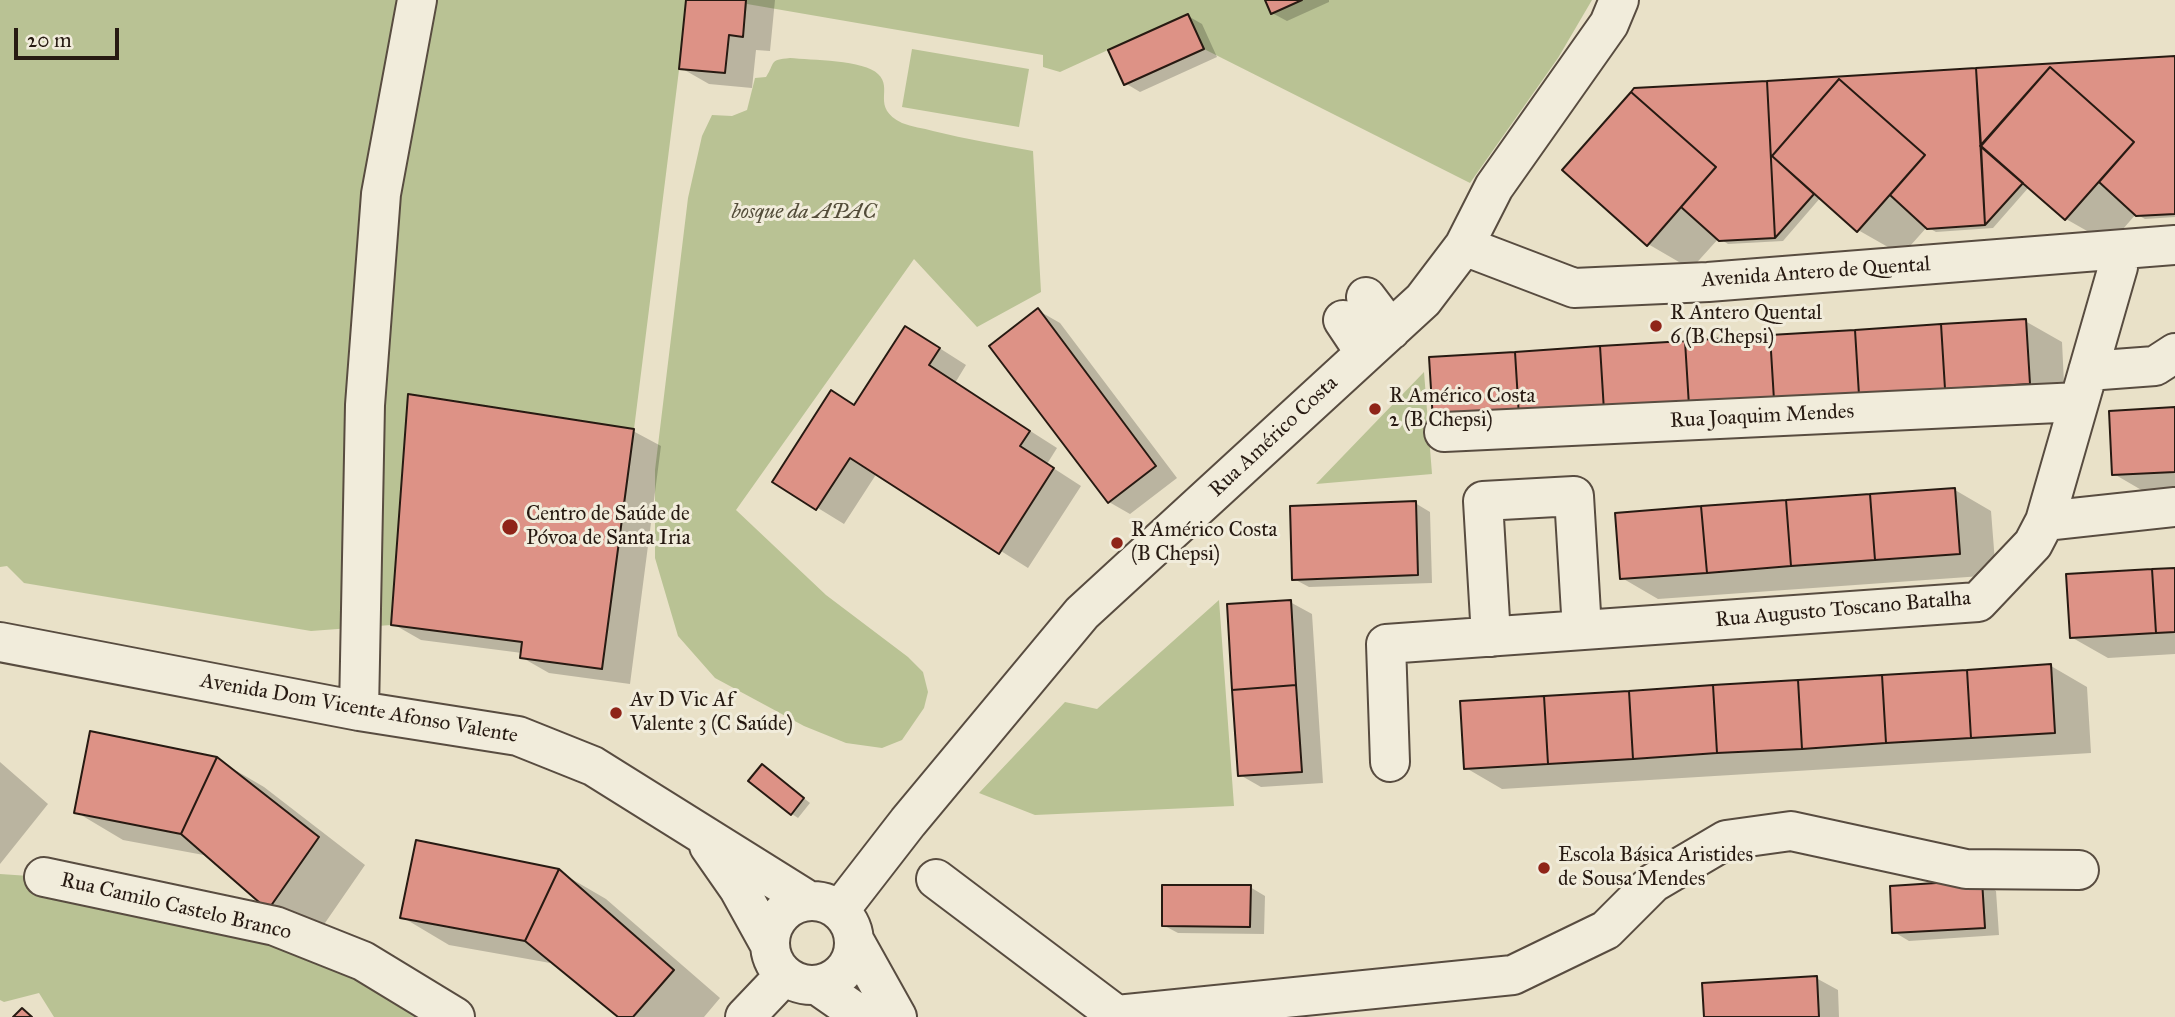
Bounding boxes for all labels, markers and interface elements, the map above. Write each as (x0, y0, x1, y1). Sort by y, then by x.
scale bar (18, 14, 122, 58)
text: 20 m (27, 27, 72, 53)
park label: bosque da APAC (732, 200, 876, 226)
street label: Avenida Antero de Quental (1701, 252, 1931, 294)
place label: R Antero Quental 6 (B Chepsi) (1670, 301, 1822, 351)
marker: R Antero Quental 6 (B Chepsi) (1648, 318, 1664, 334)
street label: Rua Américo Costa (1205, 371, 1343, 503)
place label: R Américo Costa 2 (B Chepsi) (1389, 384, 1535, 434)
street label: Rua Joaquim Mendes (1669, 400, 1855, 434)
marker: R Américo Costa 2 (B Chepsi) (1367, 401, 1383, 417)
place label: Centro de Saúde de Póvoa de Santa Iria (526, 502, 691, 552)
marker: Centro de Saúde de Póvoa de Santa Iria (500, 517, 520, 537)
place label: R Américo Costa (B Chepsi) (1131, 518, 1277, 568)
marker: R Américo Costa (B Chepsi) (1109, 535, 1125, 551)
street label: Rua Augusto Toscano Batalha (1714, 586, 1972, 634)
street label: Avenida Dom Vicente Afonso Valente (198, 669, 520, 749)
place label: Av D Vic Af Valente 3 (C Saúde) (630, 688, 793, 738)
marker: Av D Vic Af Valente 3 (C Saúde) (608, 705, 624, 721)
place label: Escola Básica Aristides de Sousa Mendes (1558, 843, 1753, 893)
marker: Escola Básica Aristides de Sousa Mendes (1536, 860, 1552, 876)
street label: Rua Camilo Castelo Branco (58, 868, 294, 946)

